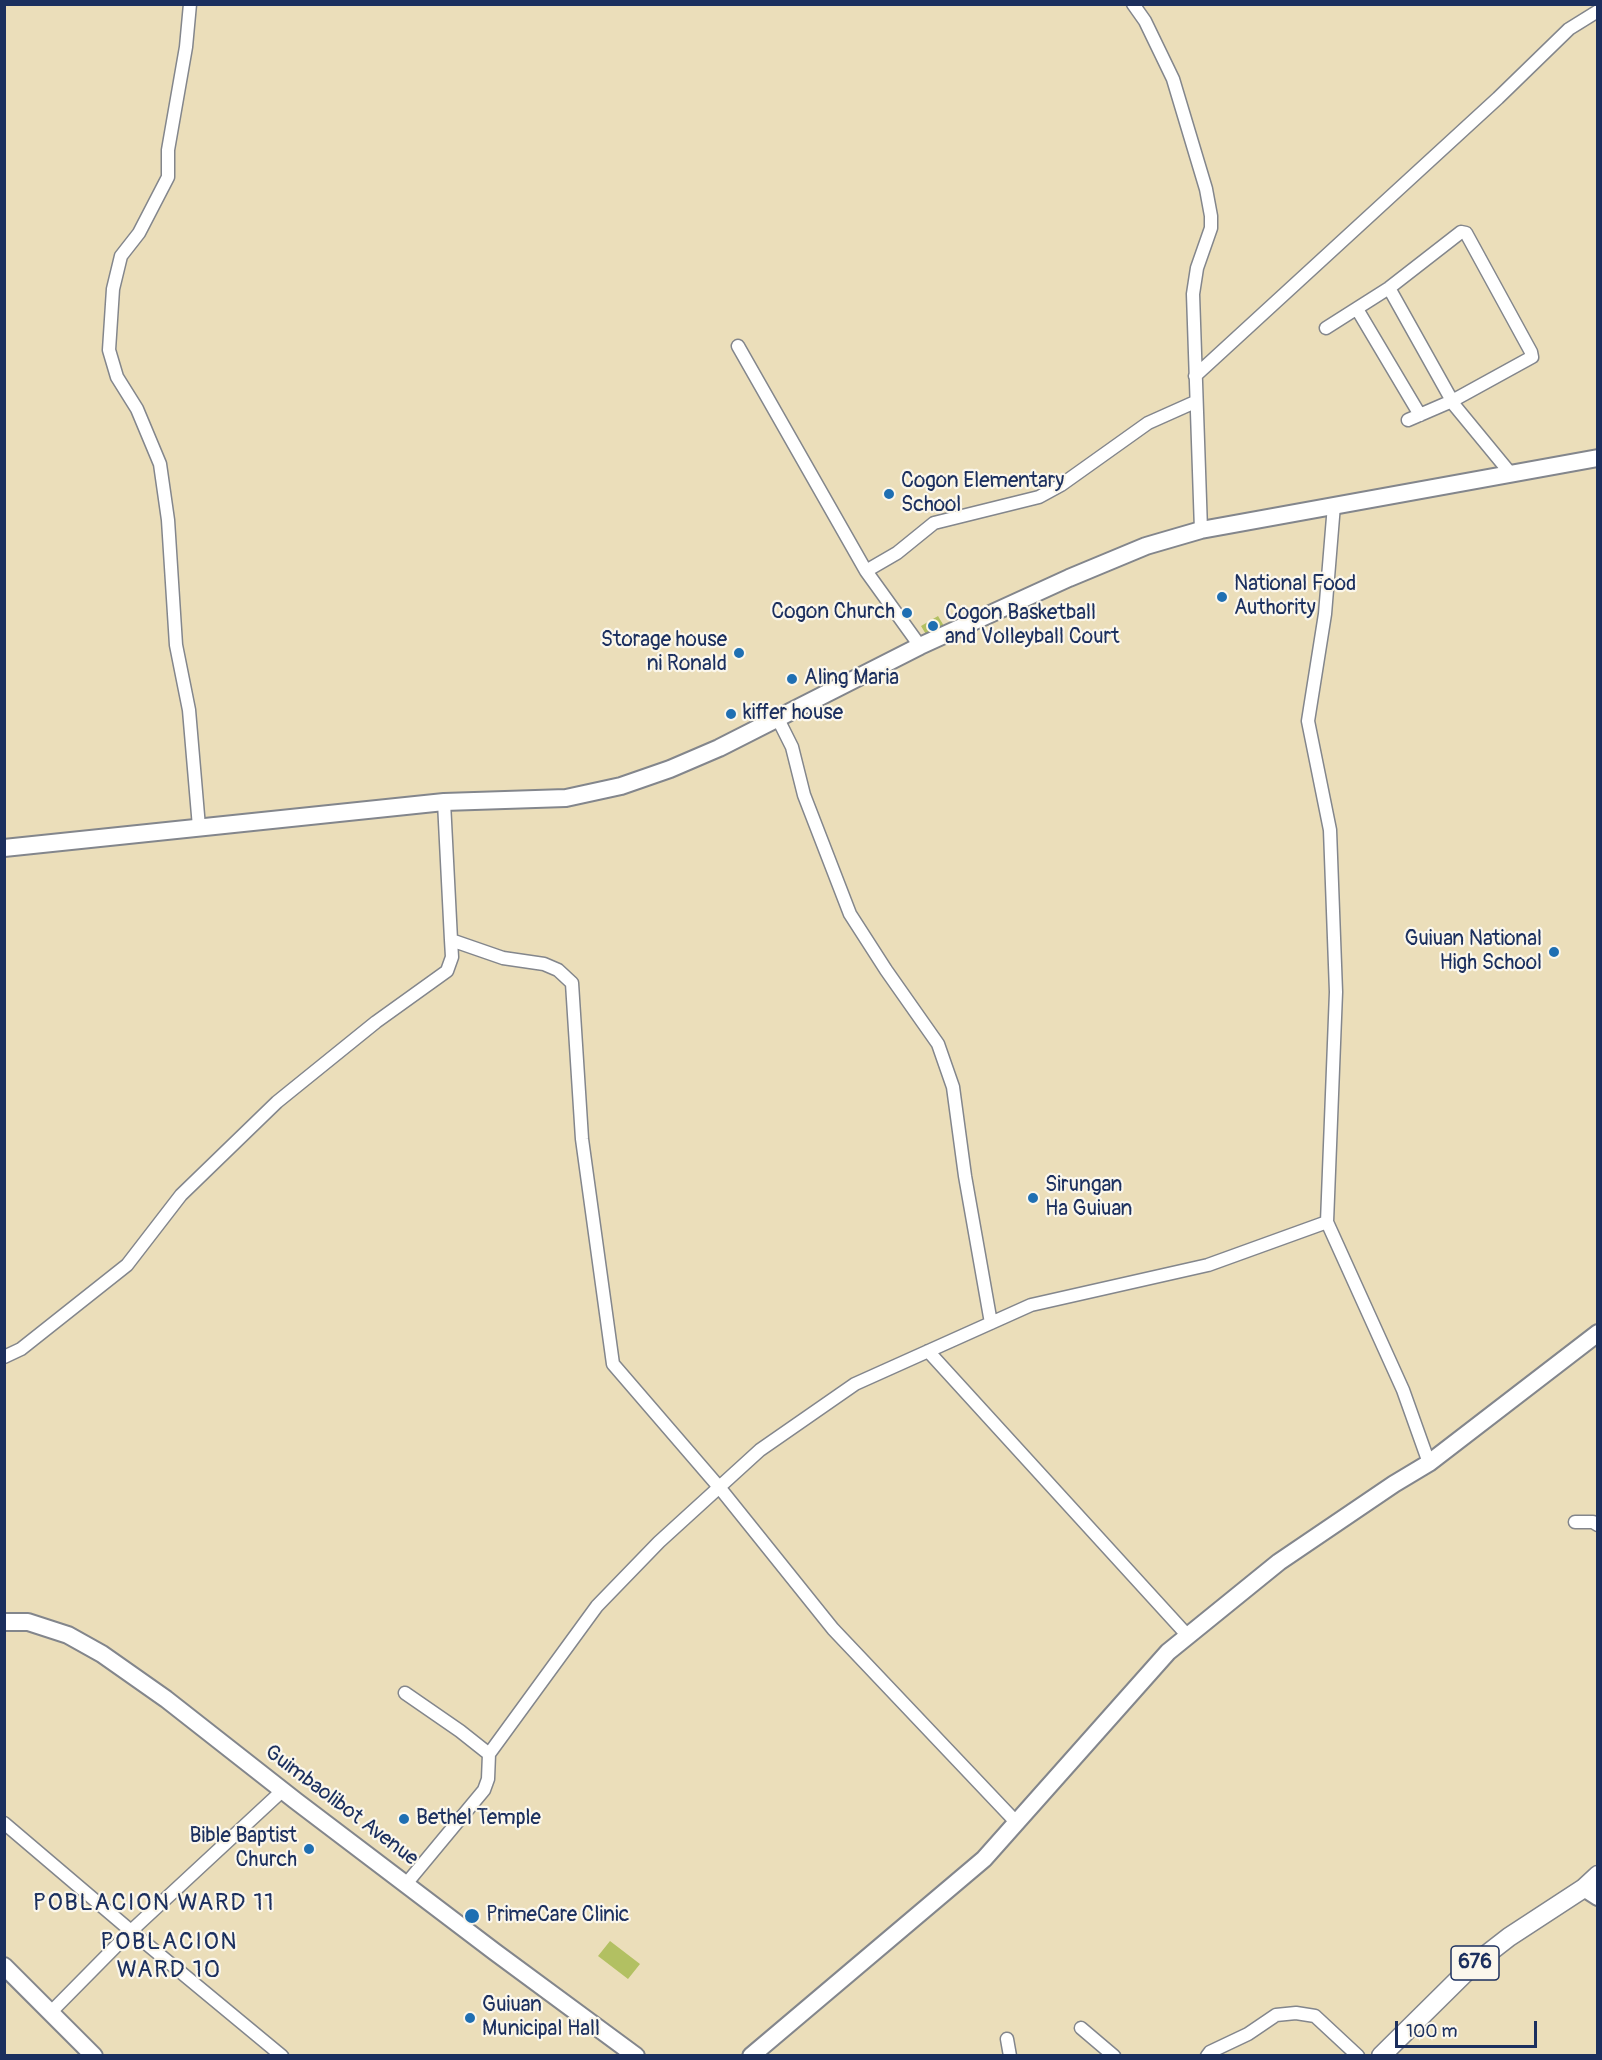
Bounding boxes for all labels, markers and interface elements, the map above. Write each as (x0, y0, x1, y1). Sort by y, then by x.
place label: Cogon Elementary School (901, 469, 1064, 519)
marker: Cogon Elementary School (882, 487, 896, 501)
place label: National Food Authority (1234, 572, 1356, 622)
marker: National Food Authority (1215, 590, 1229, 604)
place label: Cogon Church (771, 600, 895, 626)
place label: Cogon Basketball and Volleyball Court (945, 601, 1119, 651)
marker: Cogon Church (900, 606, 914, 620)
marker: Cogon Basketball and Volleyball Court (926, 619, 940, 633)
place label: Storage house ni Ronald (601, 628, 727, 678)
marker: Storage house ni Ronald (732, 646, 746, 660)
place label: Aling Maria (804, 666, 899, 692)
marker: Aling Maria (785, 672, 799, 686)
place label: kiffer house (743, 701, 843, 727)
marker: kiffer house (724, 707, 738, 721)
place label: Guiuan National High School (1404, 927, 1542, 977)
marker: Guiuan National High School (1547, 945, 1561, 959)
place label: Sirungan Ha Guiuan (1045, 1173, 1132, 1223)
marker: Sirungan Ha Guiuan (1026, 1191, 1040, 1205)
street label: Guimbaolibot Avenue (259, 1740, 423, 1872)
place label: Bethel Temple (416, 1806, 541, 1832)
marker: Bethel Temple (397, 1812, 411, 1826)
place label: Bible Baptist Church (190, 1824, 297, 1874)
marker: Bible Baptist Church (302, 1842, 316, 1856)
district label: POBLACION WARD 11 (33, 1890, 275, 1918)
place label: PrimeCare Clinic (486, 1903, 629, 1929)
marker: PrimeCare Clinic (463, 1907, 481, 1925)
district label: POBLACION WARD 10 (100, 1929, 238, 1985)
road number: 676 (1451, 1946, 1499, 1980)
place label: Guiuan Municipal Hall (482, 1993, 600, 2043)
scale bar (1398, 2009, 1540, 2047)
marker: Guiuan Municipal Hall (463, 2011, 477, 2025)
text: 100 m (1406, 2020, 1458, 2043)

